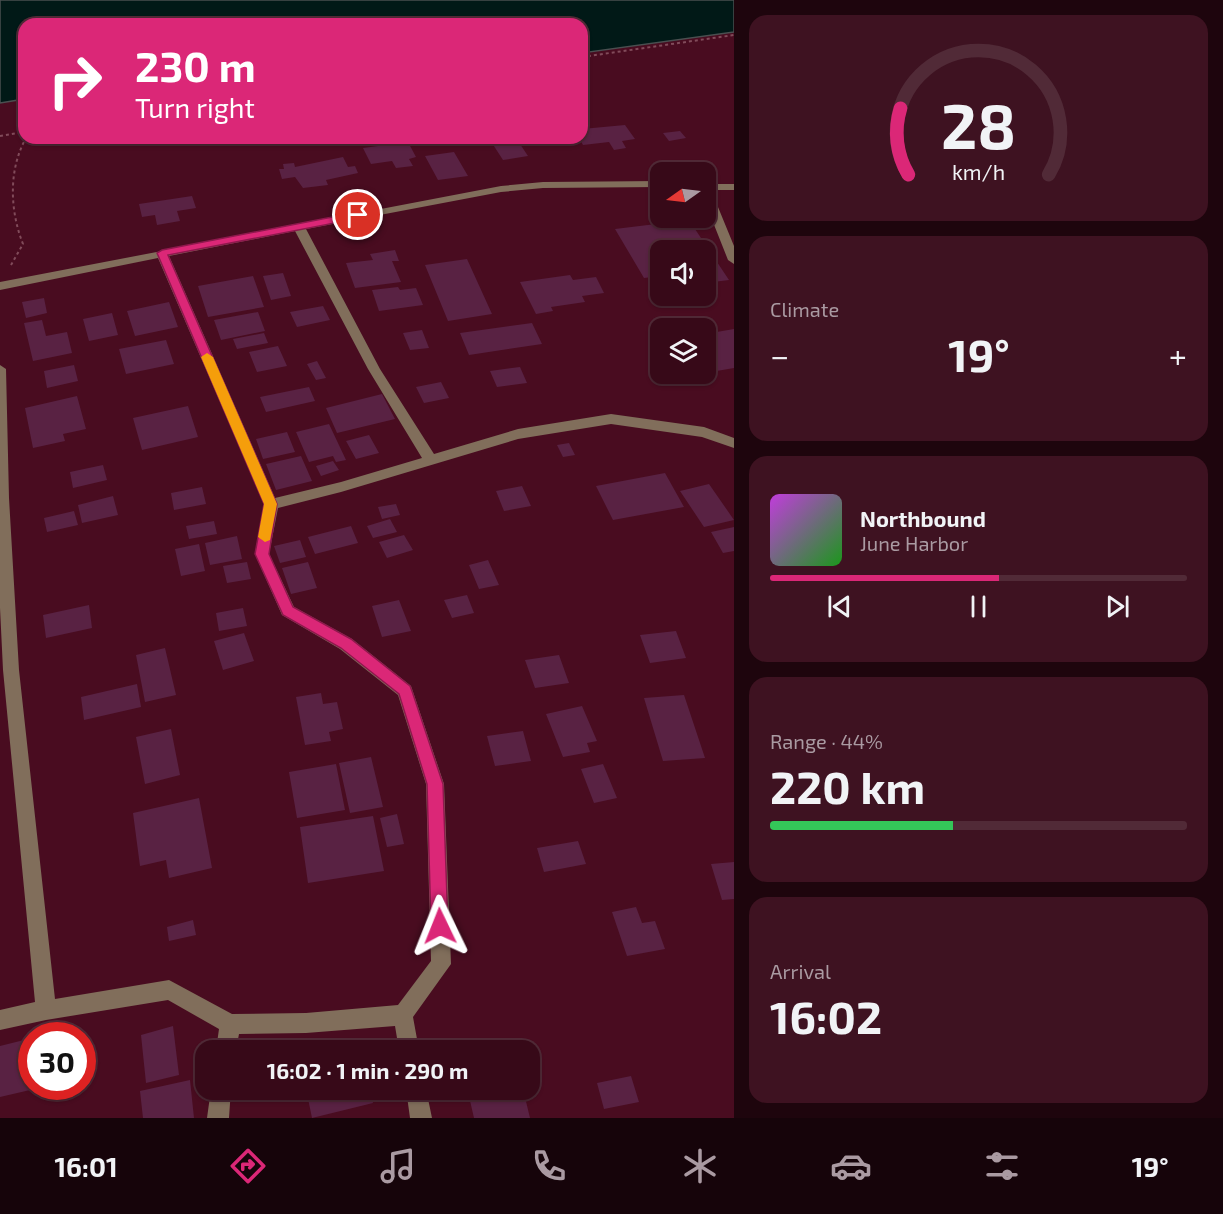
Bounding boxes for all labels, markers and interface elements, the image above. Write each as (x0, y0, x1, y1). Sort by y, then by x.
text: 230 m (135, 40, 256, 90)
icon: right (36, 42, 114, 120)
text: 28 (941, 87, 1016, 162)
text: Turn right (135, 91, 255, 123)
text: km/h (952, 159, 1005, 184)
north arrow (650, 162, 716, 228)
map controls (650, 162, 716, 384)
pin (332, 189, 383, 240)
icon: arrive (341, 198, 374, 231)
button: sound (650, 240, 716, 306)
text: Climate (770, 297, 839, 321)
button: layers (650, 318, 716, 384)
text: 19° (948, 327, 1010, 381)
text: − (770, 335, 789, 375)
text: + (1169, 335, 1187, 375)
text: Northbound (860, 505, 986, 531)
text: June Harbor (860, 531, 968, 555)
icon: previous (823, 590, 856, 623)
icon: pause (962, 590, 995, 623)
icon: next (1101, 590, 1134, 623)
text: Range · 44% (770, 729, 883, 753)
text: 220 km (770, 759, 925, 813)
position arrow (408, 894, 472, 958)
text: Arrival (770, 959, 831, 983)
text: 16:02 (770, 989, 882, 1043)
speed limit sign: 30 (18, 1022, 96, 1100)
text: 16:02 · 1 min · 290 m (267, 1057, 468, 1083)
icon: directions (227, 1145, 269, 1187)
icon: music (377, 1145, 419, 1187)
icon: phone (528, 1145, 570, 1187)
icon: climate (679, 1145, 721, 1187)
icon: car (830, 1145, 872, 1187)
icon: filters (981, 1145, 1023, 1187)
text: 16:01 (54, 1150, 118, 1182)
text: 19° (1132, 1150, 1169, 1182)

